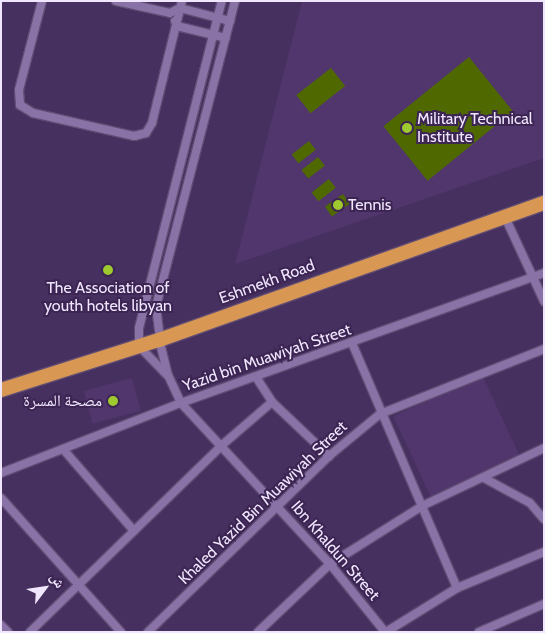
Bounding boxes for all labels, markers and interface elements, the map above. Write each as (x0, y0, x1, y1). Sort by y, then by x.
place label: Military Technical Institute (417, 109, 533, 147)
marker: Military Technical Institute (401, 122, 413, 134)
place label: Tennis (348, 195, 391, 215)
marker: Tennis (332, 199, 344, 211)
street label: Eshmekh Road (217, 256, 317, 308)
marker: The Association of youth hotels libyan (102, 264, 114, 276)
place label: The Association of youth hotels libyan (44, 278, 172, 316)
street label: Yazid bin Muawiyah Street (180, 320, 354, 396)
place label: مصحة المسرة (23, 391, 102, 411)
marker: مصحة المسرة (106, 394, 120, 408)
street label: Khaled Yazid Bin Muawiyah Street (175, 417, 351, 589)
street label: Ibn Khaldun Street (287, 497, 383, 605)
north arrow (20, 563, 70, 613)
text: ش (46, 569, 69, 591)

